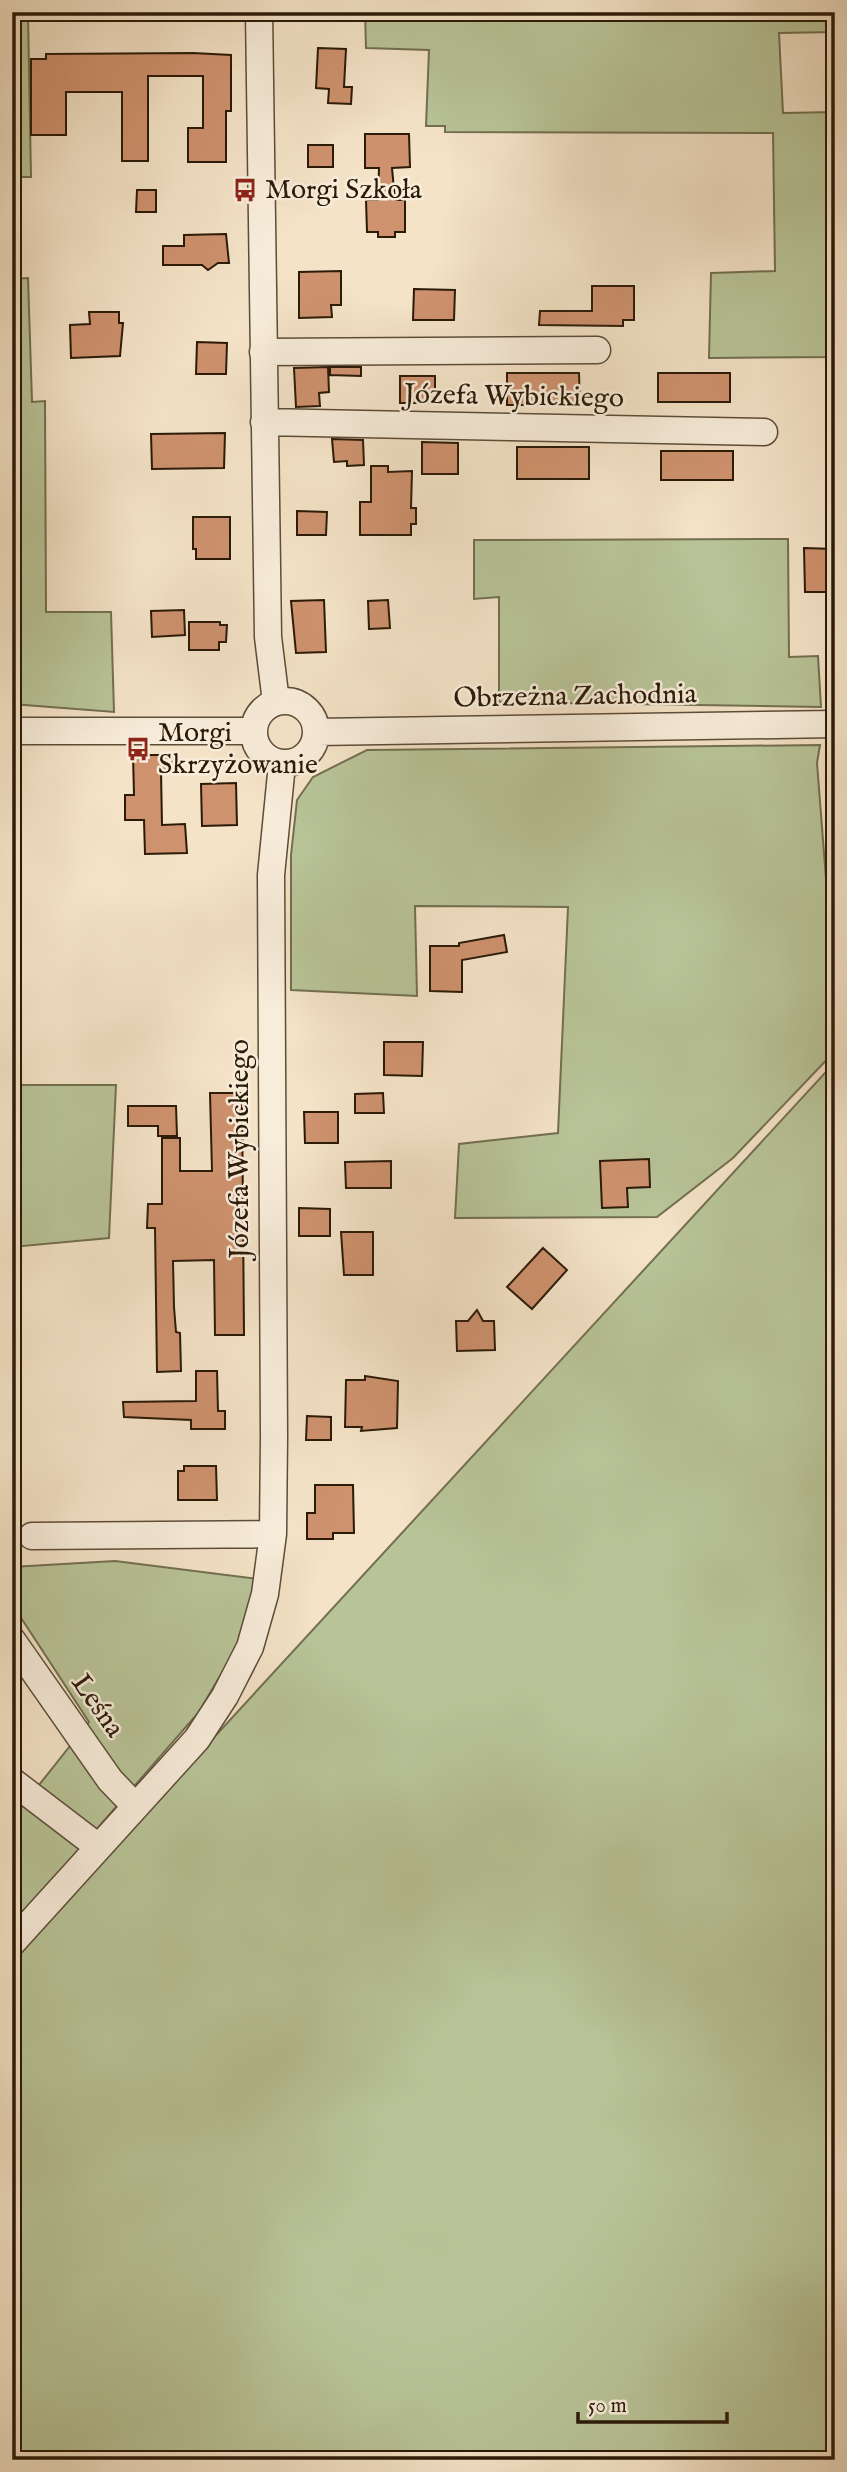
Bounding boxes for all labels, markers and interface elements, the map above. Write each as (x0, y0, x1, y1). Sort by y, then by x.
place label: Morgi Szkoła (265, 173, 423, 208)
bus stop icon: Morgi Szkoła (231, 176, 259, 204)
street label: Józefa Wybickiego (401, 378, 624, 416)
street label: Obrzeżna Zachodnia (453, 677, 698, 717)
place label: Morgi Skrzyżowanie (158, 716, 318, 783)
bus stop icon: Morgi Skrzyżowanie (124, 735, 152, 763)
street label: Józefa Wybickiego (223, 1039, 258, 1262)
street label: Leśna (63, 1667, 132, 1745)
scale bar (578, 2381, 726, 2425)
text: 50 m (588, 2393, 627, 2420)

